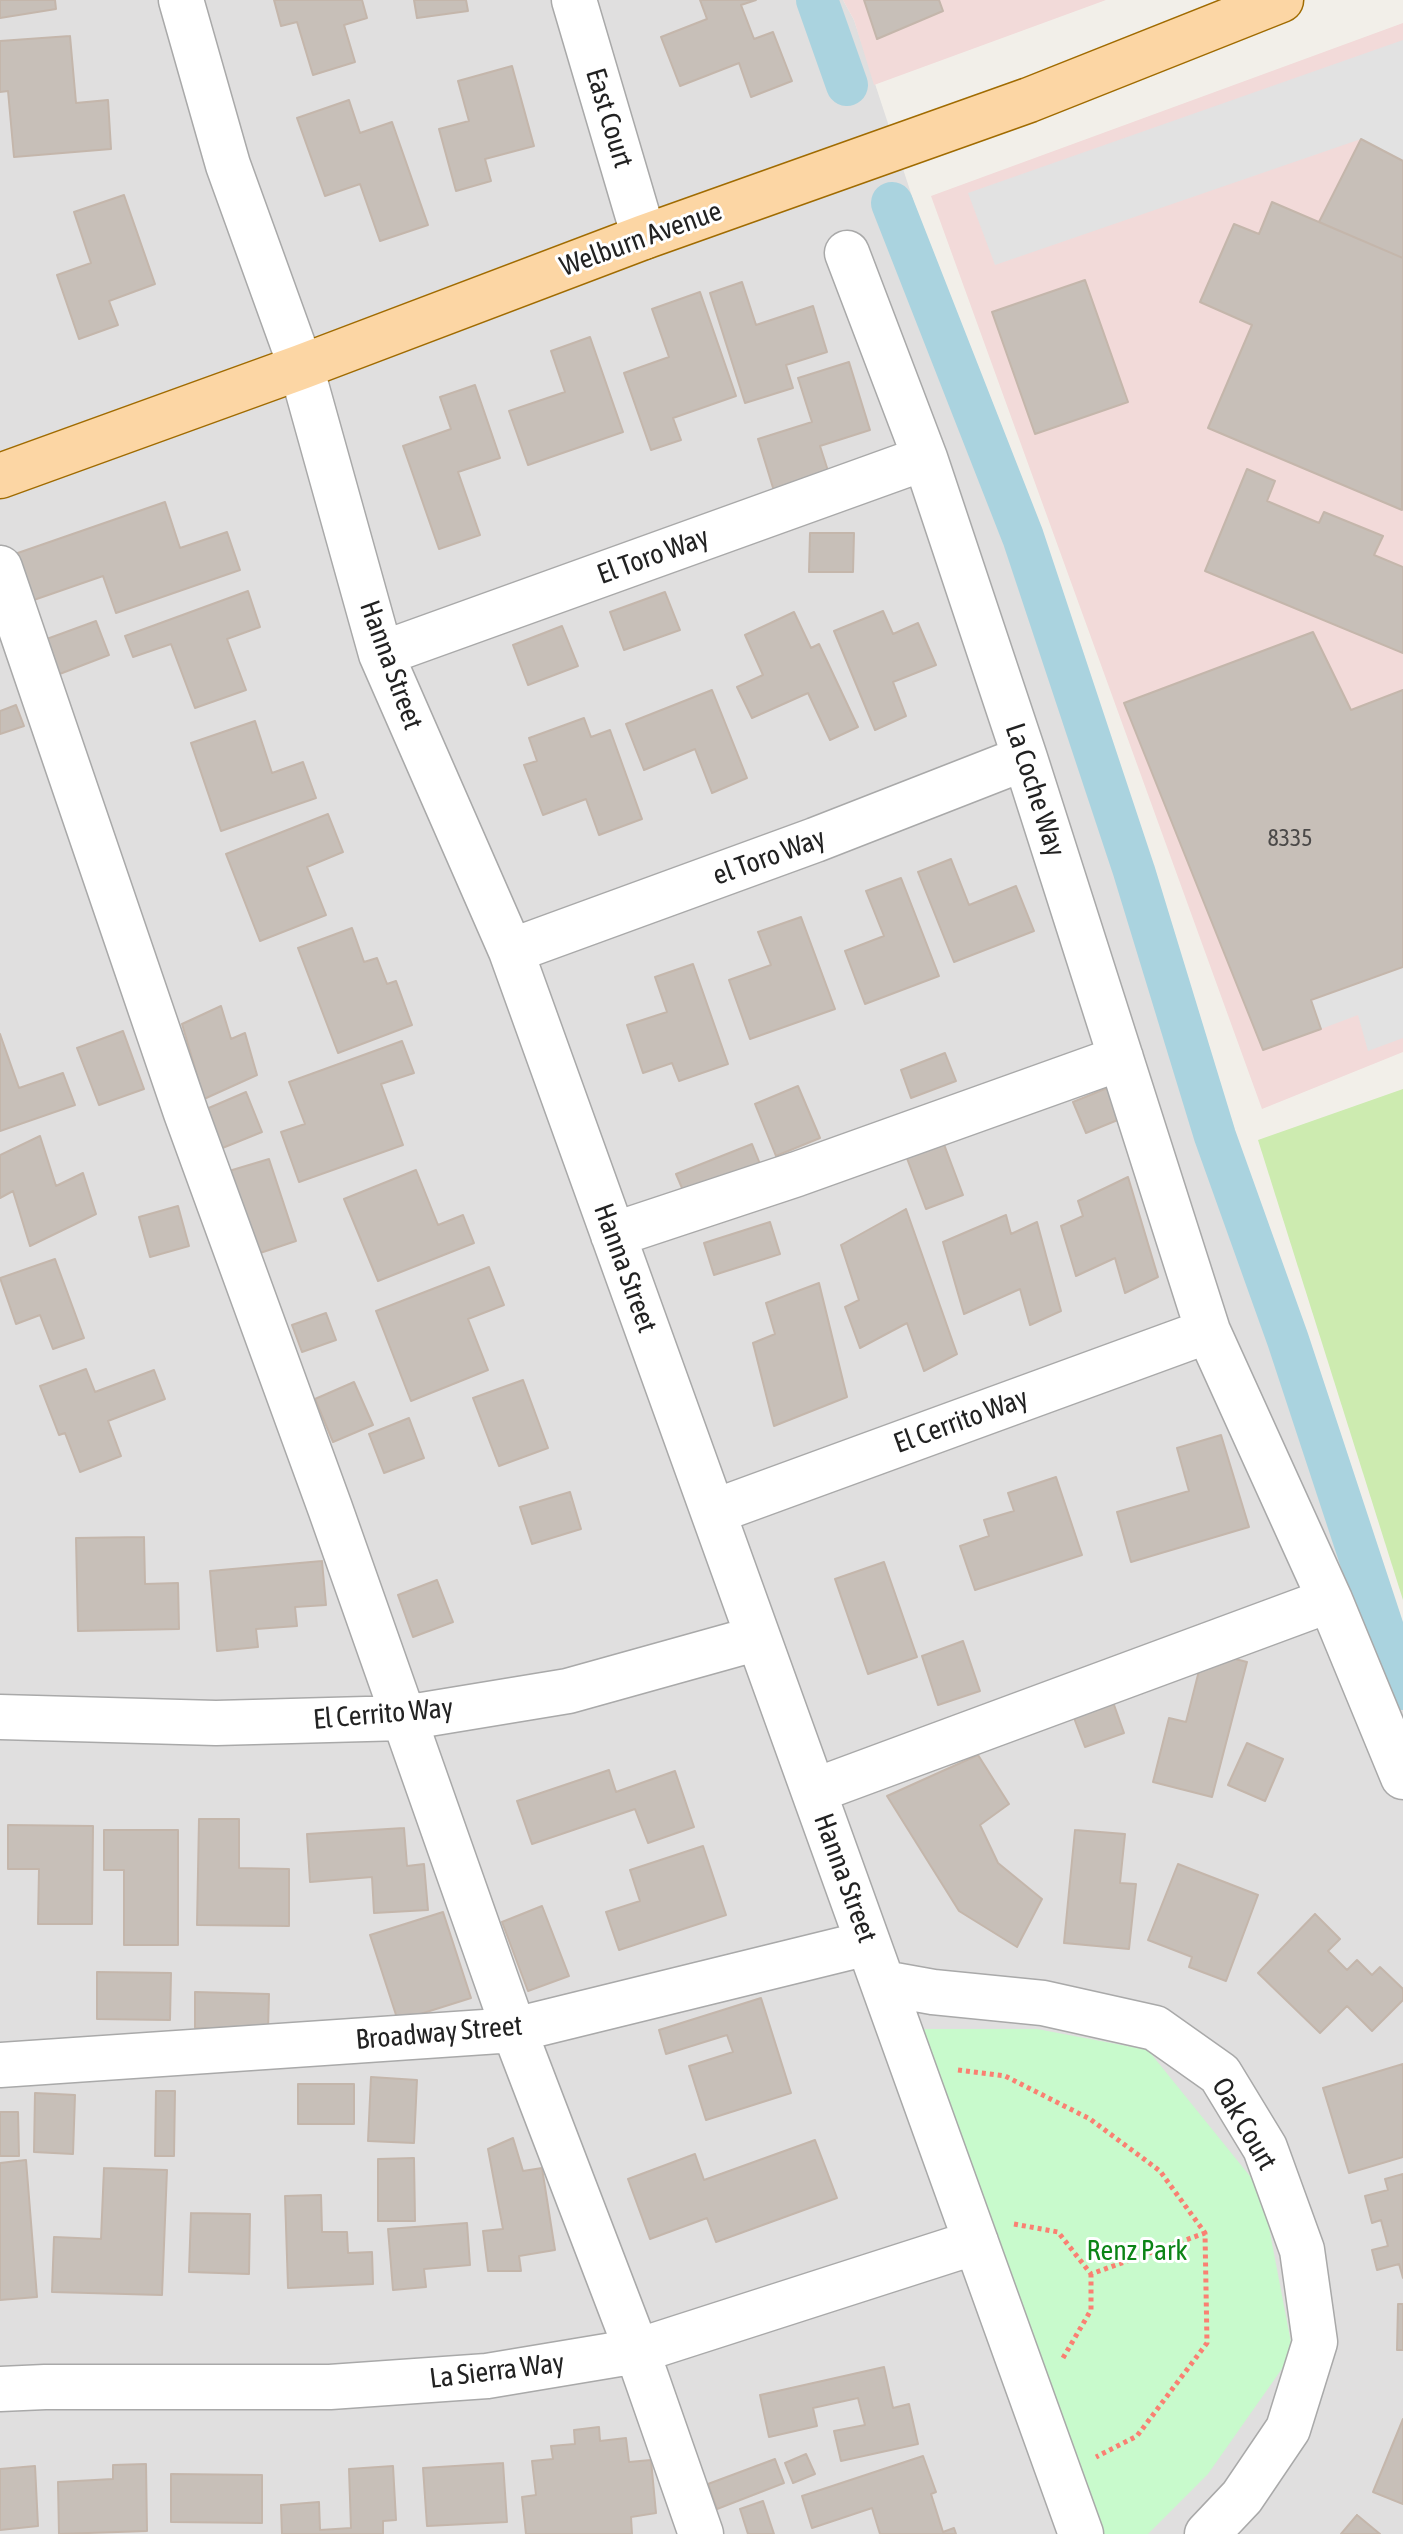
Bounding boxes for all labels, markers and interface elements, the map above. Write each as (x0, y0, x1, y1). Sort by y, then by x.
street label: East Court (578, 64, 640, 172)
street label: Welburn Avenue (556, 194, 726, 284)
street label: El Toro Way (593, 520, 713, 592)
street label: Hanna Street (352, 596, 430, 734)
street label: La Coche Way (998, 719, 1072, 861)
street label: el Toro Way (708, 821, 830, 893)
house number: 8335 (1267, 824, 1313, 852)
street label: Hanna Street (586, 1199, 664, 1337)
street label: El Cerrito Way (889, 1381, 1033, 1461)
street label: El Cerrito Way (312, 1691, 454, 1737)
street label: Hanna Street (806, 1809, 884, 1947)
street label: Broadway Street (354, 2009, 524, 2057)
street label: Oak Court (1204, 2072, 1284, 2176)
park label: Renz Park (1087, 2234, 1187, 2268)
street label: La Sierra Way (428, 2346, 566, 2396)

